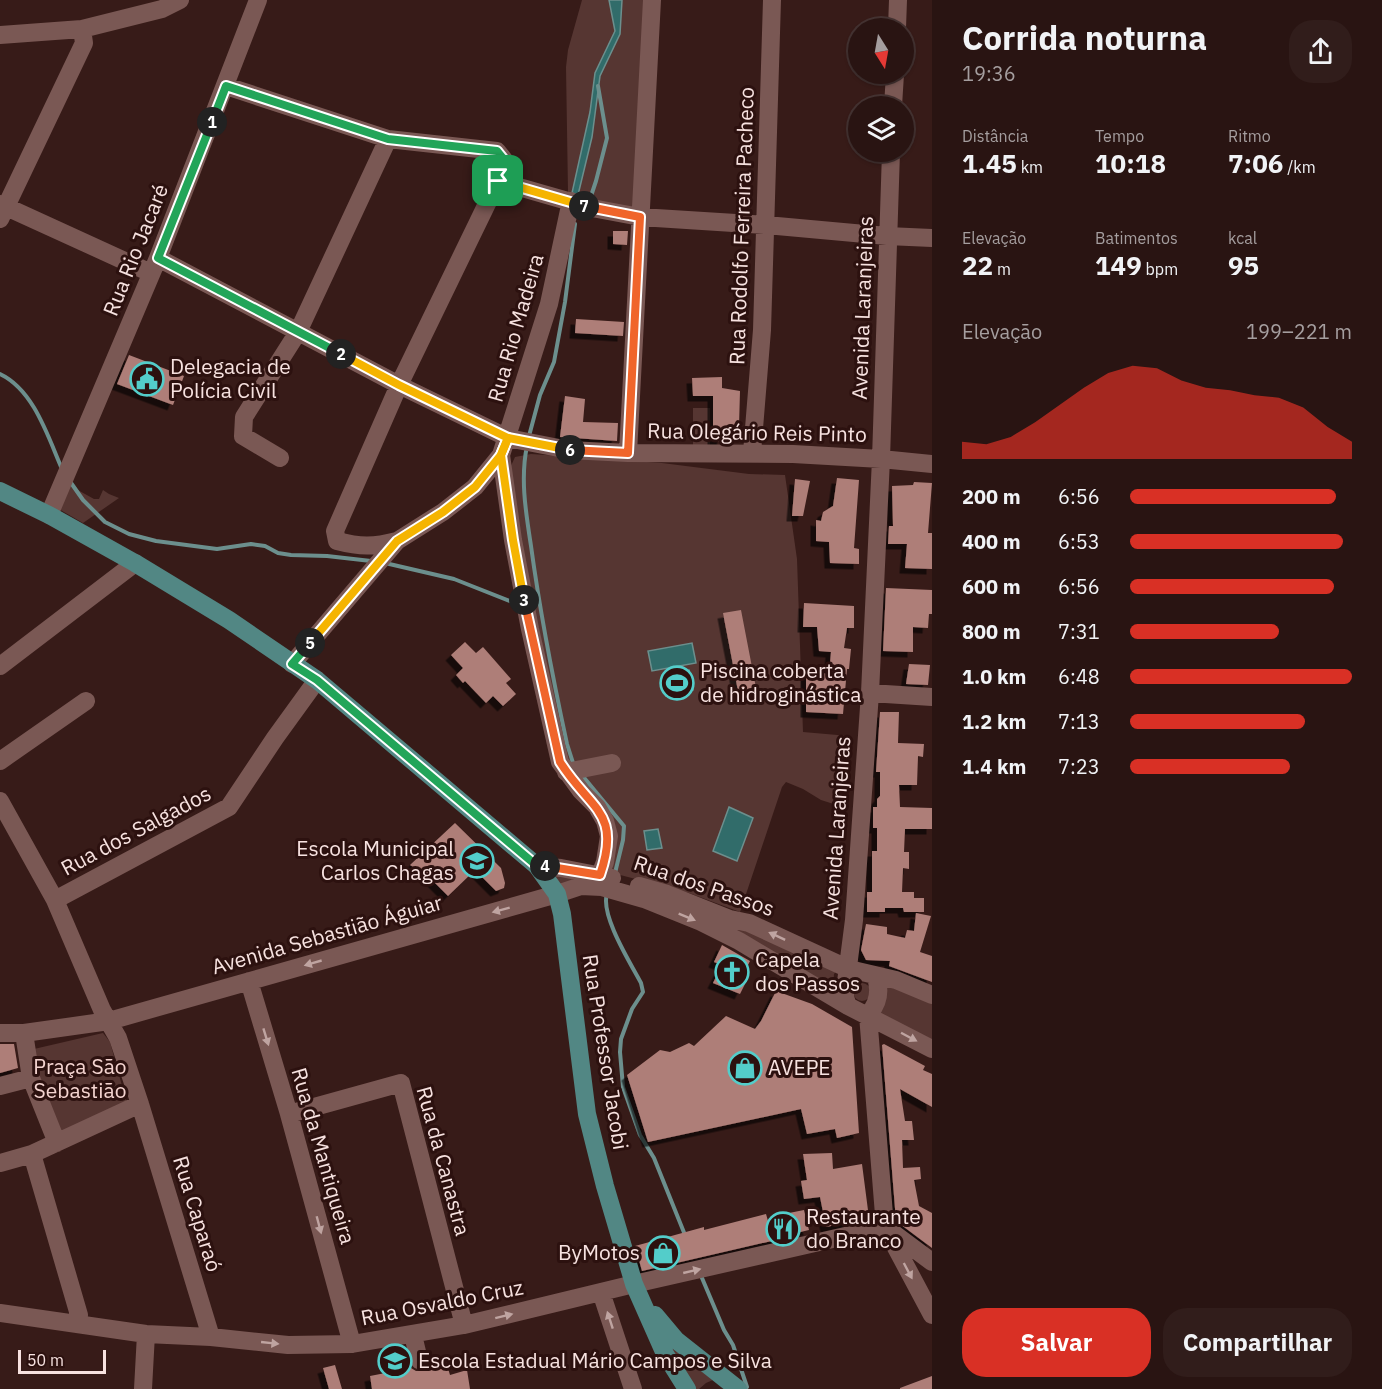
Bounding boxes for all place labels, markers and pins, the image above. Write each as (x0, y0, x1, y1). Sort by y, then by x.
pin: 1 (197, 107, 227, 137)
pin (472, 155, 523, 206)
pin: 7 (569, 191, 599, 221)
pin: 2 (326, 339, 356, 369)
place label: Delegacia de Polícia Civil (170, 352, 291, 404)
public building icon: Delegacia de Polícia Civil (129, 361, 165, 397)
pin: 6 (555, 435, 585, 465)
pin: 3 (509, 585, 539, 615)
pin: 5 (295, 628, 325, 658)
place label: Piscina coberta de hidroginástica (700, 656, 861, 708)
sports icon: Piscina coberta de hidroginástica (659, 665, 695, 701)
place label: Escola Municipal Carlos Chagas (296, 834, 454, 886)
school or university icon: Escola Municipal Carlos Chagas (459, 843, 495, 879)
pin: 4 (530, 851, 560, 881)
place label: Capela dos Passos (755, 945, 860, 997)
church icon: Capela dos Passos (714, 954, 750, 990)
shop icon: AVEPE (727, 1050, 763, 1086)
place label: AVEPE (768, 1053, 831, 1081)
place label: Restaurante do Branco (806, 1202, 921, 1254)
restaurant icon: Restaurante do Branco (765, 1211, 801, 1247)
shop icon: ByMotos (645, 1235, 681, 1271)
place label: ByMotos (558, 1238, 640, 1266)
school or university icon: Escola Estadual Mário Campos e Silva (377, 1343, 413, 1379)
place label: Escola Estadual Mário Campos e Silva (418, 1346, 772, 1374)

